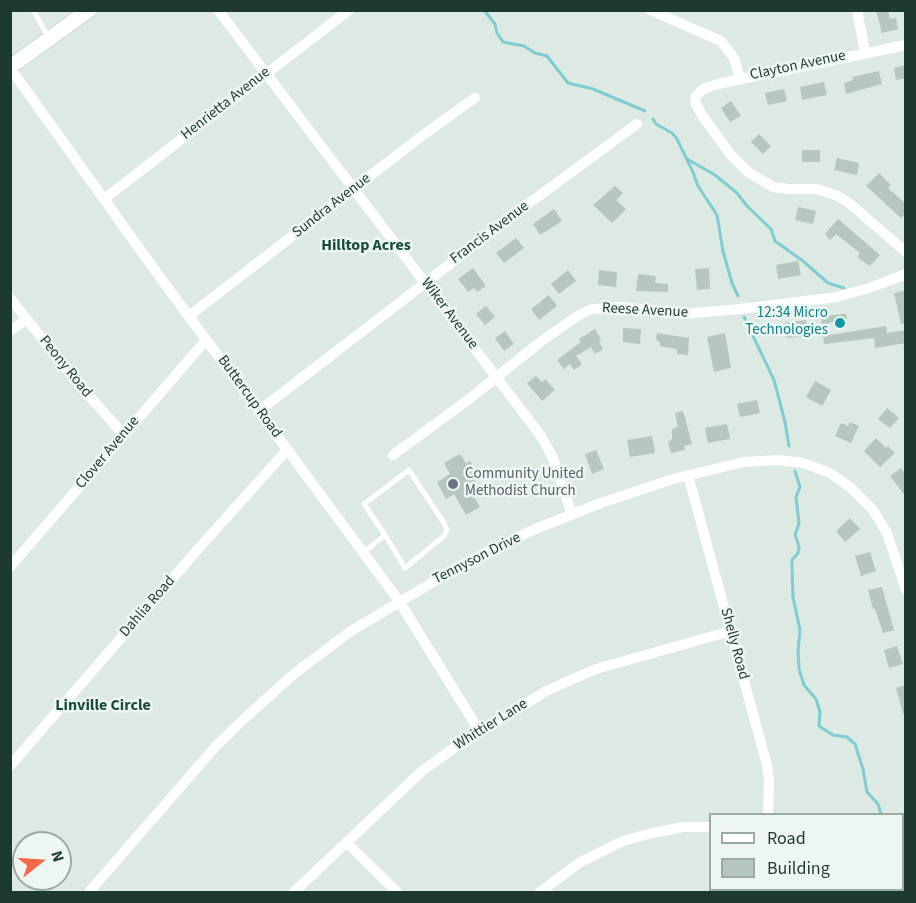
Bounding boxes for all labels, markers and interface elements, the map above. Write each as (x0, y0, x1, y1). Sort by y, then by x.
street label: Clayton Avenue (749, 47, 847, 85)
street label: Henrietta Avenue (178, 64, 274, 144)
street label: Sundra Avenue (289, 170, 375, 242)
street label: Francis Avenue (447, 198, 533, 268)
district label: Hilltop Acres (321, 236, 411, 256)
street label: Wiker Avenue (416, 275, 482, 353)
street label: Reese Avenue (601, 300, 689, 322)
place label: 12:34 Micro Technologies (745, 305, 828, 340)
marker: 12:34 Micro Technologies (833, 316, 847, 330)
street label: Peony Road (35, 333, 95, 401)
street label: Buttercup Road (213, 352, 285, 442)
street label: Clover Avenue (72, 413, 144, 493)
place label: Community United Methodist Church (465, 466, 584, 501)
marker: Community United Methodist Church (446, 477, 460, 491)
street label: Tennyson Drive (430, 529, 524, 589)
street label: Dahlia Road (117, 573, 179, 641)
street label: Shelly Road (716, 606, 752, 682)
street label: Whittier Lane (451, 695, 531, 755)
district label: Linville Circle (55, 696, 151, 716)
legend (709, 813, 904, 891)
text: Road (767, 826, 806, 851)
north arrow (12, 831, 72, 891)
text: N (45, 848, 69, 865)
text: Building (767, 856, 830, 881)

